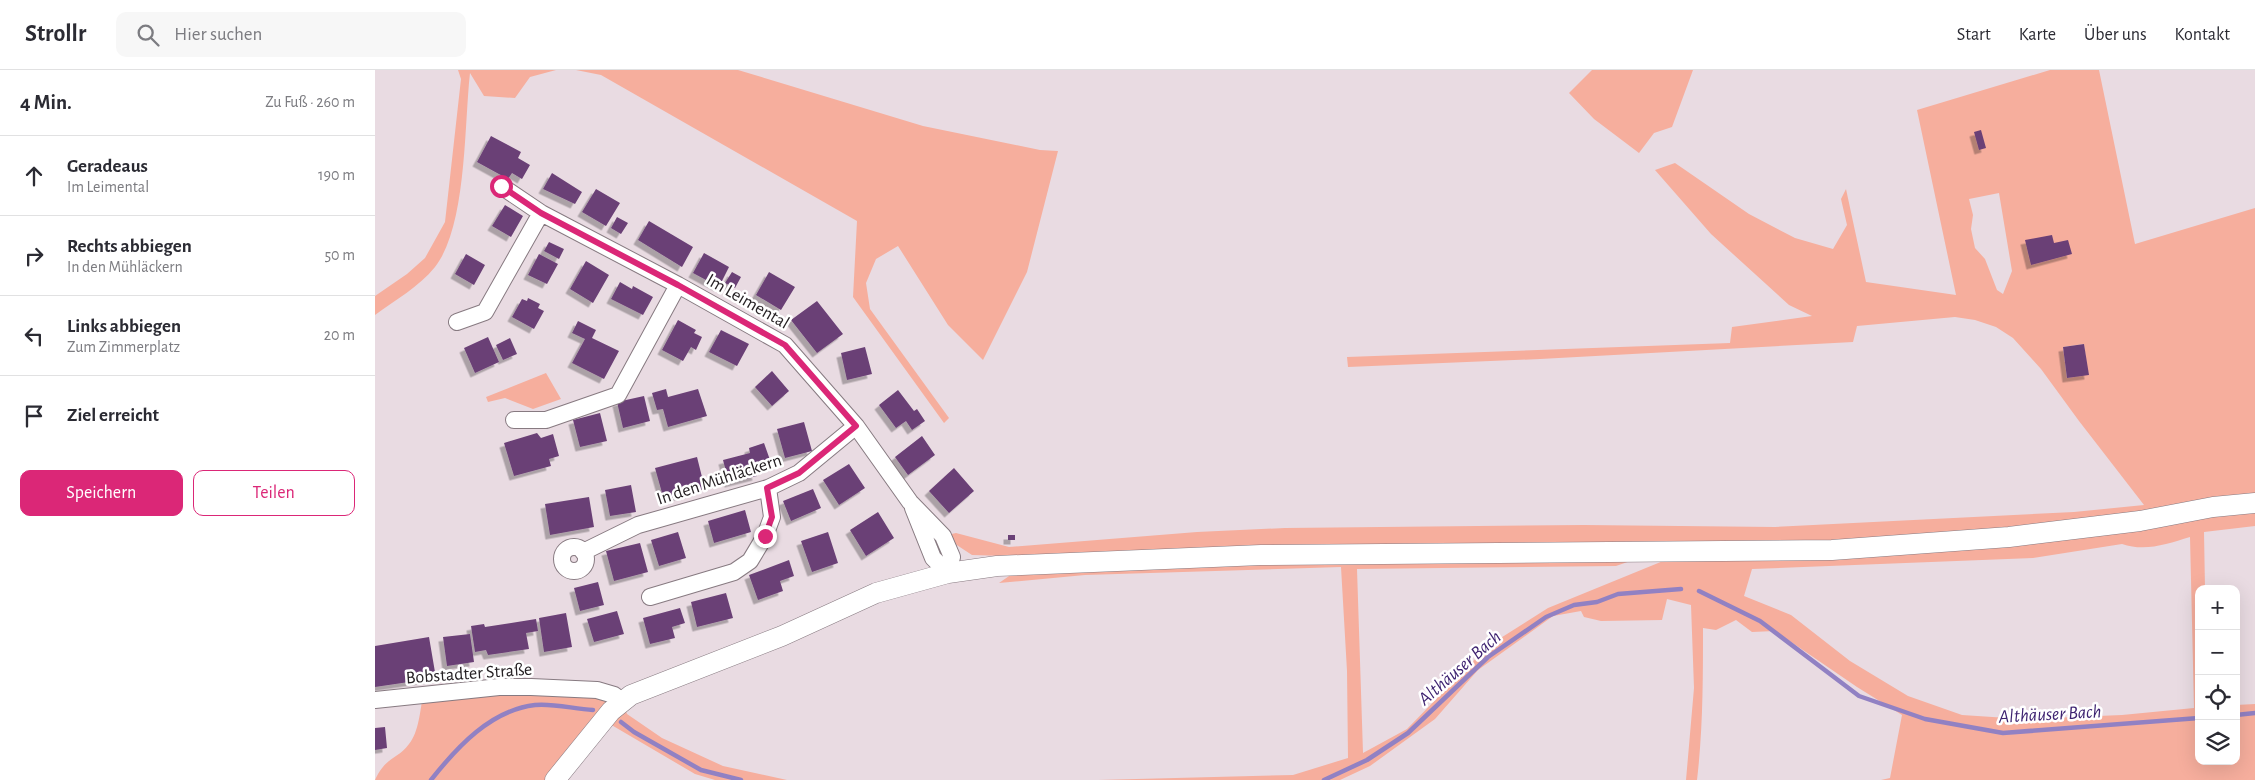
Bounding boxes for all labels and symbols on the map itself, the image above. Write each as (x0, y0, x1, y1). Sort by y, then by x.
route start (490, 175, 513, 198)
street label: Im Leimental (703, 271, 792, 333)
street label: In den Mühläckern (655, 451, 784, 509)
route end (754, 525, 777, 548)
water label: Althäuser Bach (1414, 627, 1505, 710)
street label: Bobstadter Straße (405, 661, 533, 687)
water label: Althäuser Bach (1997, 702, 2102, 727)

